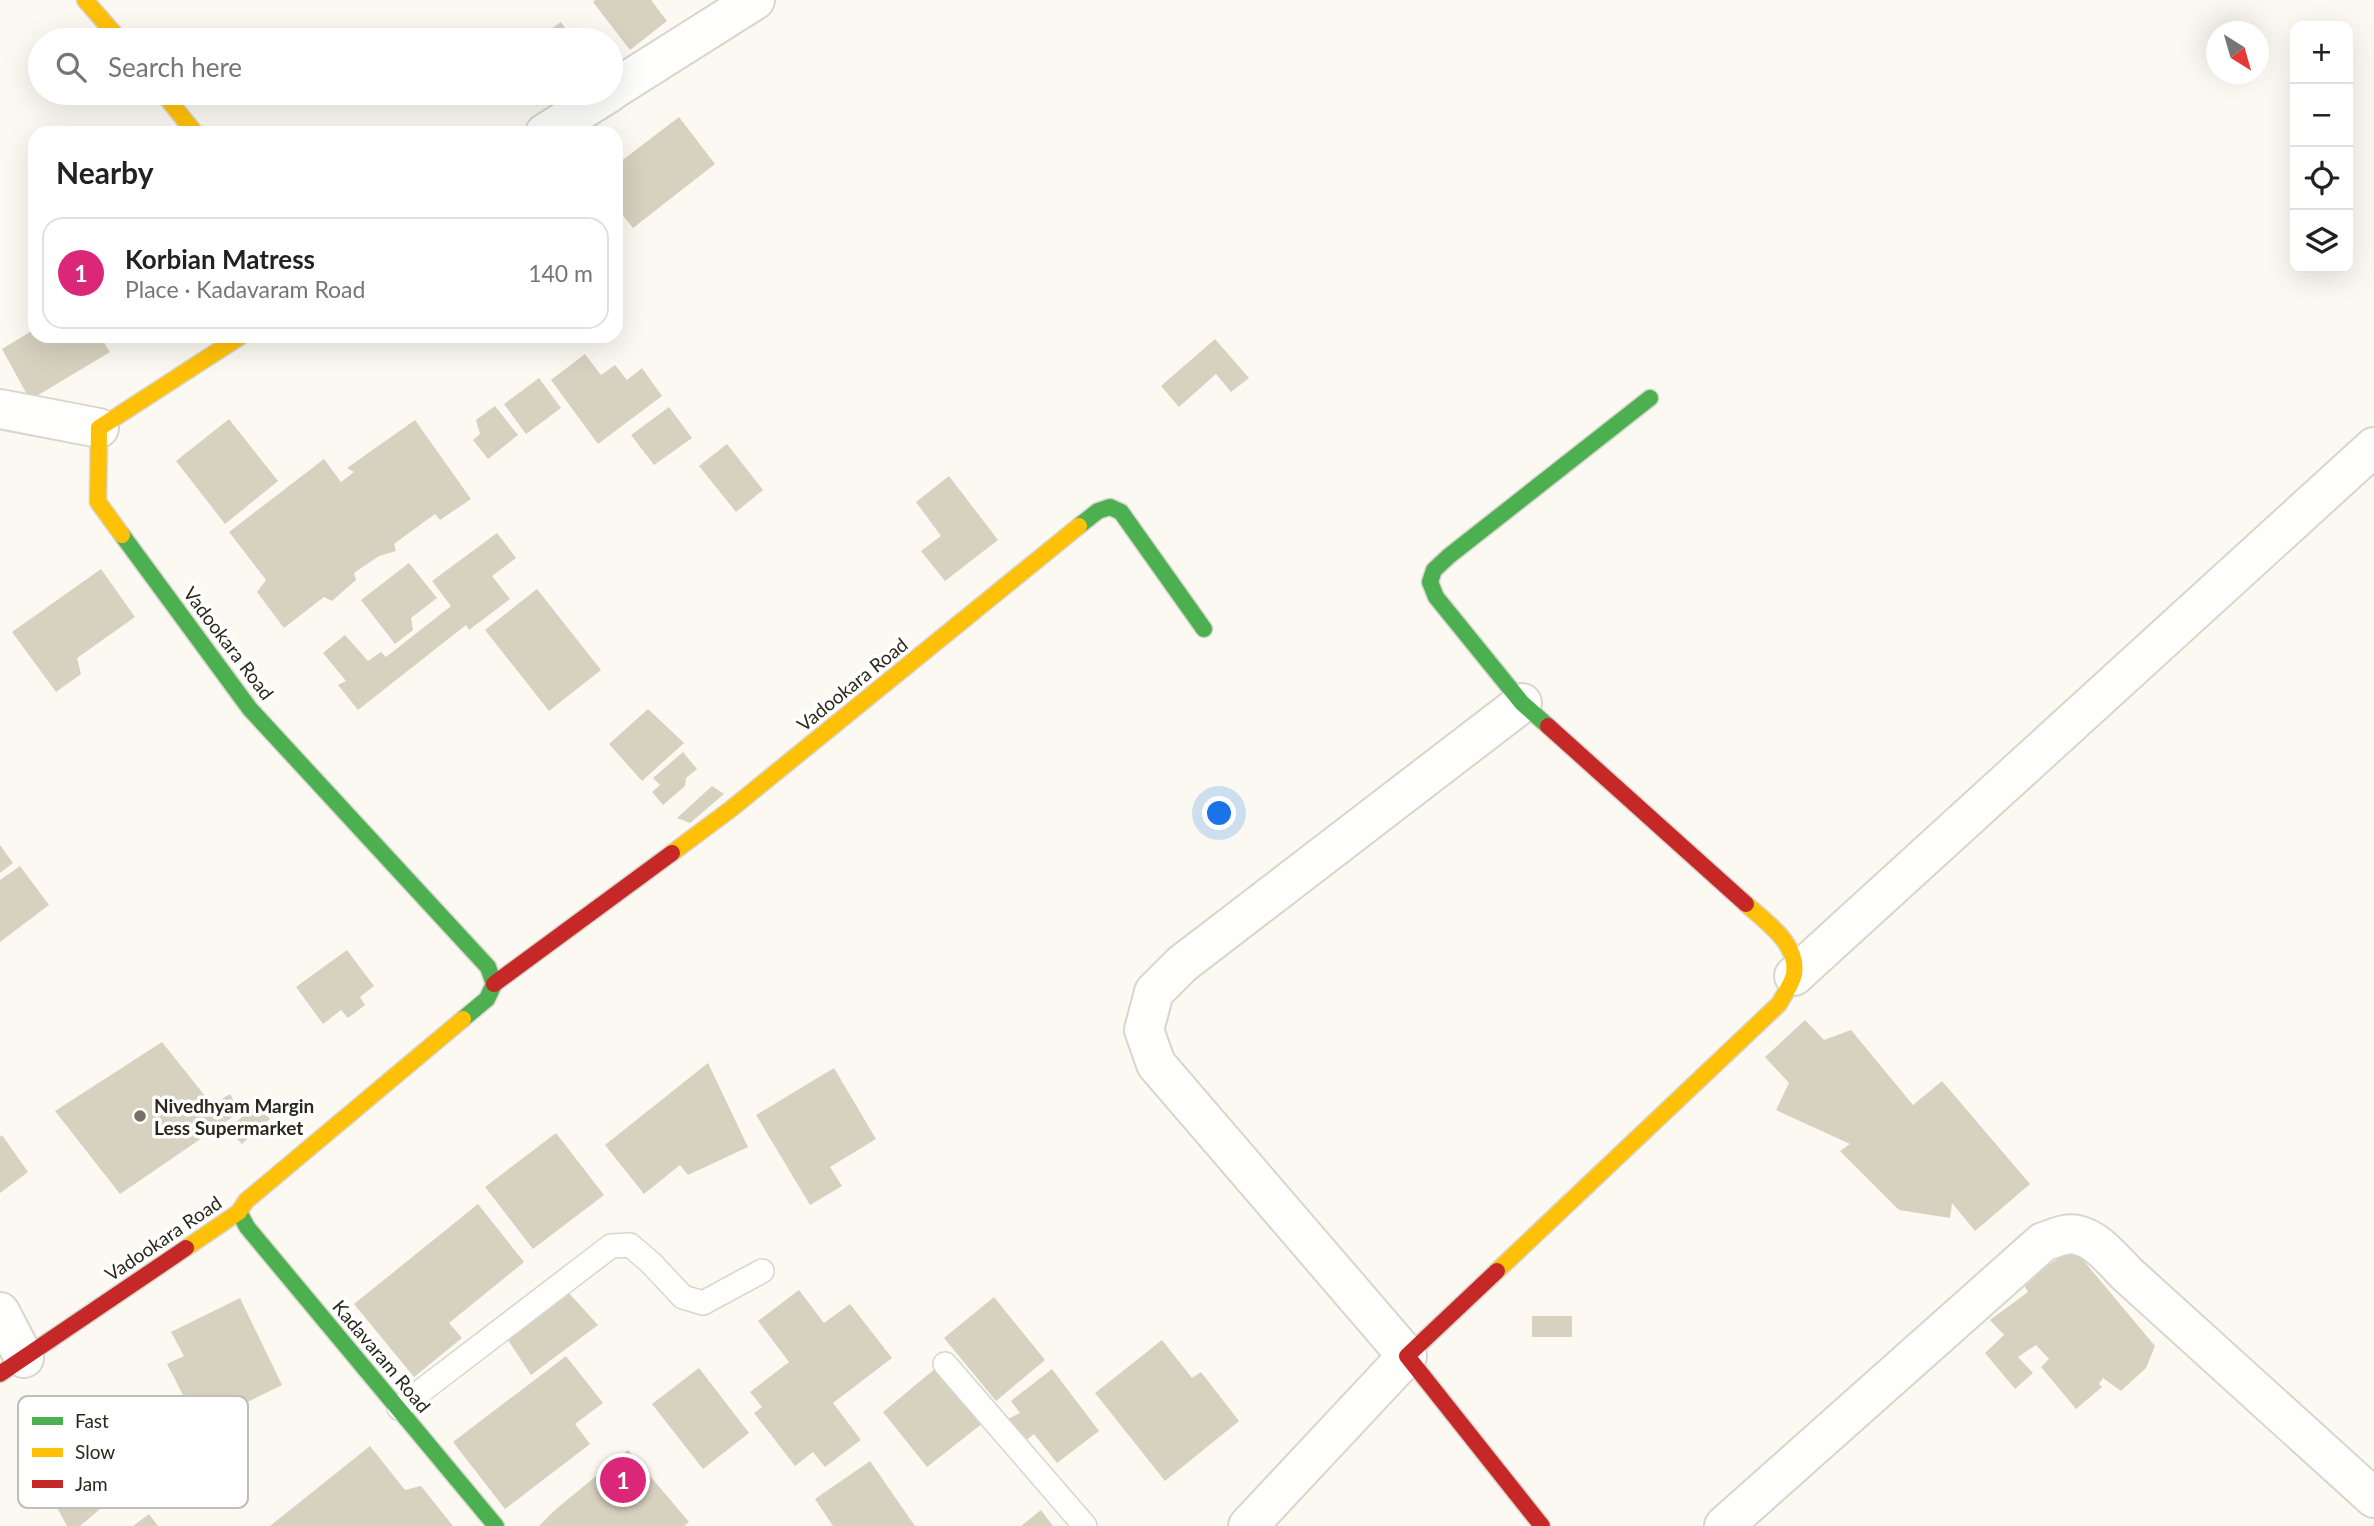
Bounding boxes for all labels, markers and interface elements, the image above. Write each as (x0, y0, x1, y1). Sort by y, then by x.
north arrow (2206, 21, 2269, 84)
map controls (2290, 21, 2353, 273)
button: + (2290, 21, 2353, 84)
search box (28, 28, 623, 105)
icon: search (52, 48, 90, 86)
text: Search here (108, 51, 242, 83)
button: − (2290, 84, 2353, 147)
button: locate (2290, 147, 2353, 210)
text: Nearby (56, 154, 154, 190)
button: layers (2290, 210, 2353, 273)
text: Korbian Matress (125, 243, 315, 275)
text: 1 (74, 259, 88, 287)
text: 140 m (528, 259, 593, 287)
text: Place · Kadavaram Road (125, 275, 365, 303)
street label: Vadookara Road (179, 582, 279, 704)
street label: Vadookara Road (792, 632, 912, 736)
your location (1202, 796, 1236, 830)
place label: Nivedhyam Margin Less Supermarket (154, 1094, 314, 1139)
marker: Nivedhyam Margin Less Supermarket (132, 1108, 148, 1124)
street label: Vadookara Road (100, 1191, 226, 1285)
street label: Kadavaram Road (328, 1295, 436, 1417)
legend (18, 1396, 248, 1508)
text: Fast (75, 1409, 109, 1432)
text: Slow (75, 1440, 115, 1463)
pin: 1 (600, 1454, 646, 1506)
text: Jam (75, 1472, 108, 1495)

